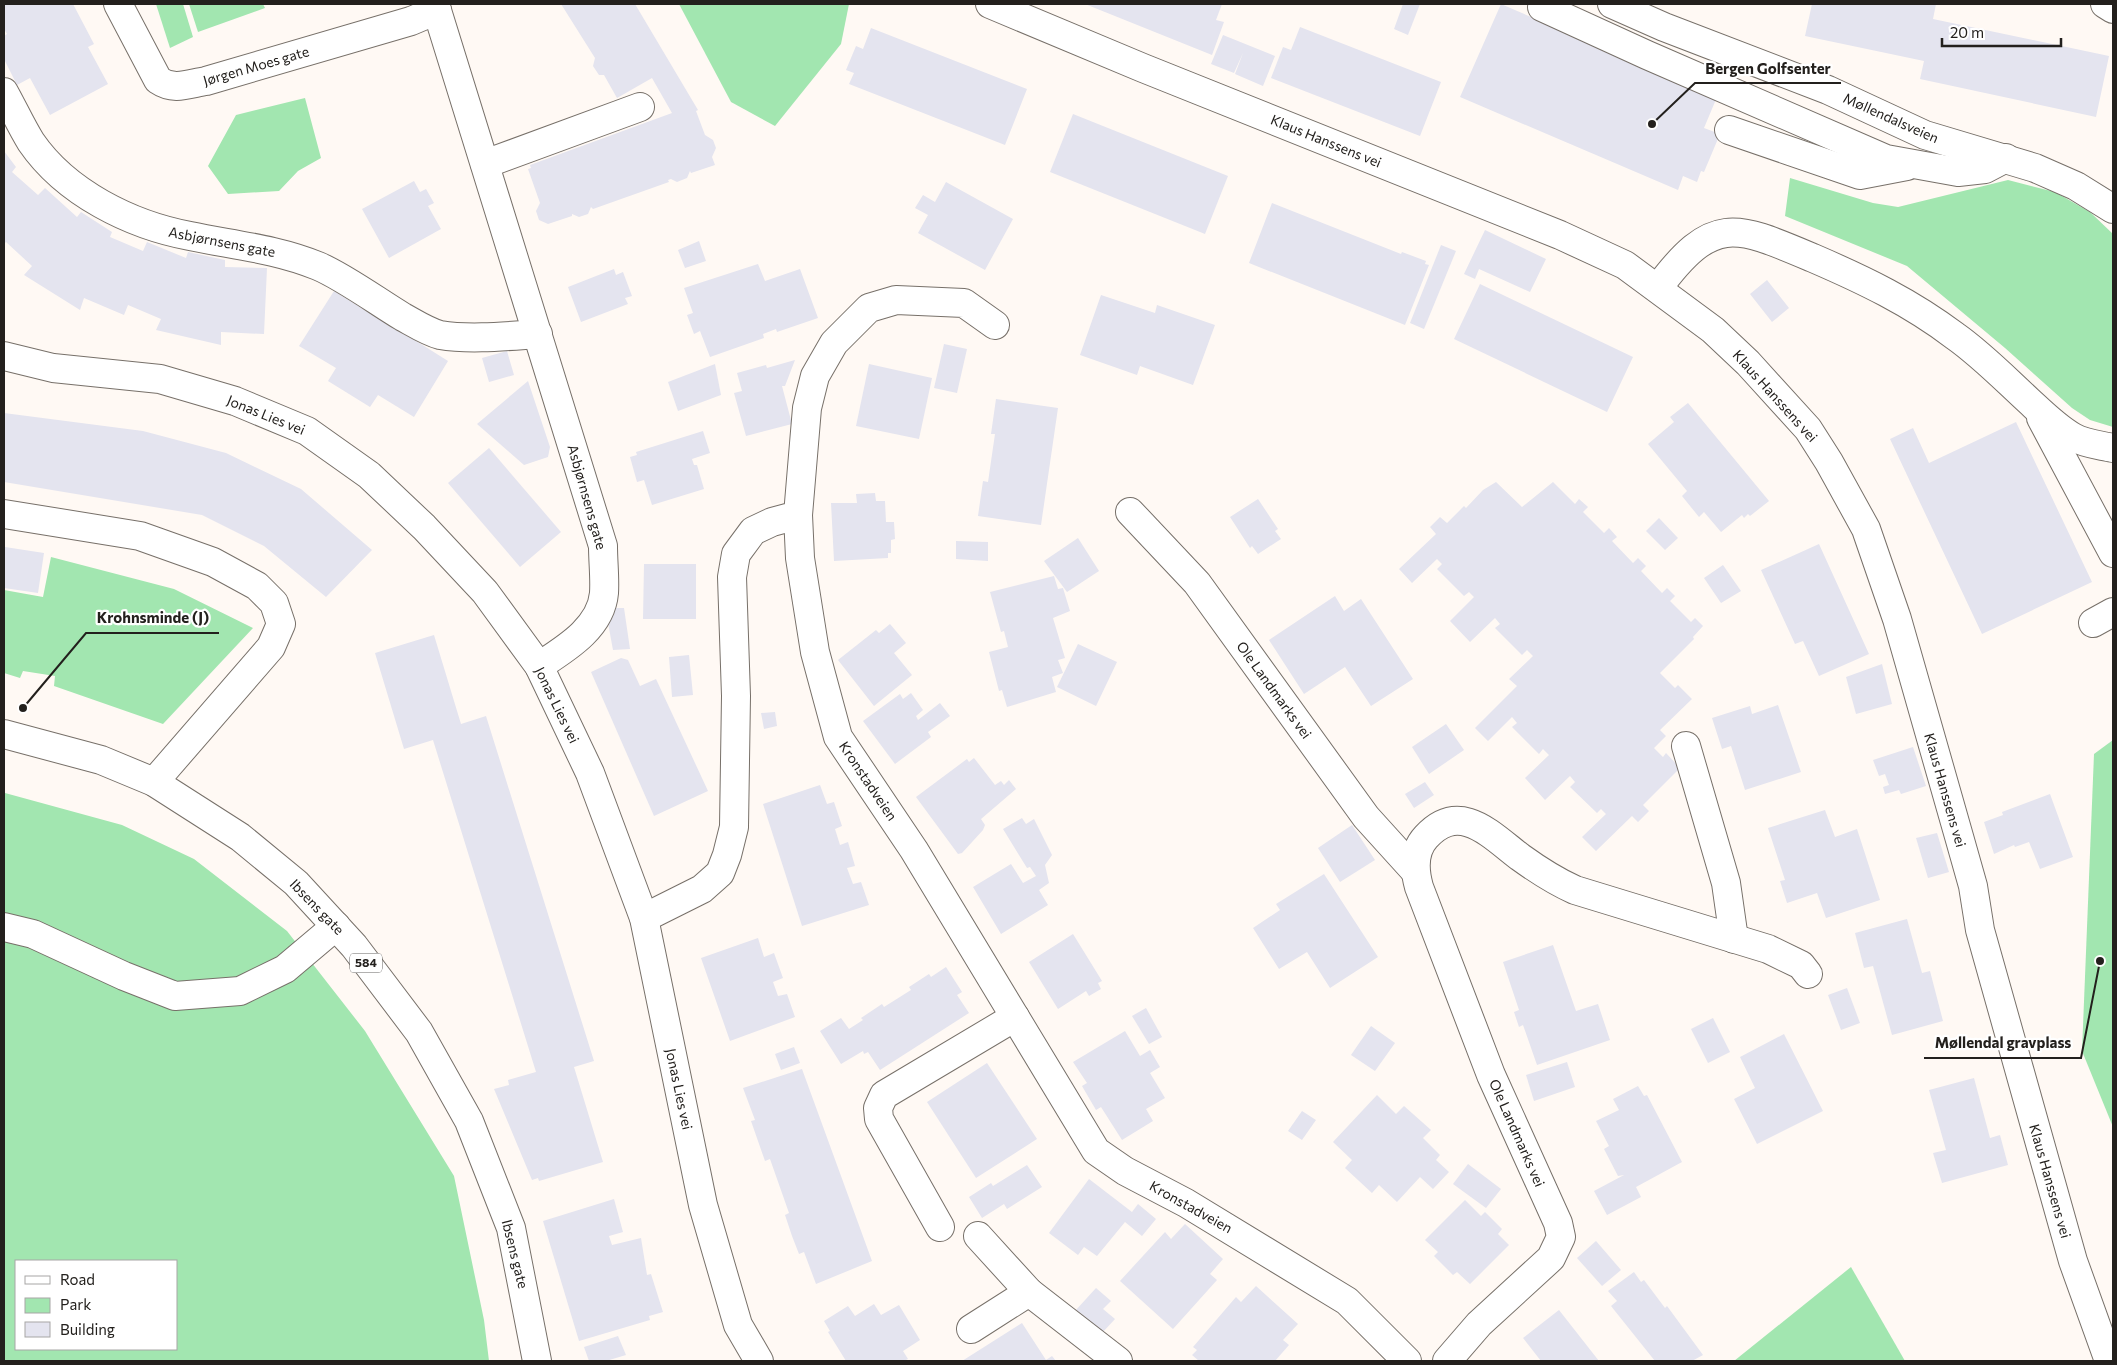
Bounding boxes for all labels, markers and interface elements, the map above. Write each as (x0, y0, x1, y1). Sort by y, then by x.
scale bar (1942, 15, 2061, 47)
text: 20 m (1950, 23, 1984, 41)
street label: Jørgen Moes gate (201, 42, 311, 89)
callout: Bergen Golfsenter (1695, 53, 1841, 83)
text: Bergen Golfsenter (1705, 59, 1831, 77)
street label: Møllendalsveien (1841, 89, 1942, 146)
street label: Klaus Hanssens vei (1268, 111, 1384, 171)
street label: Asbjørnsens gate (167, 223, 277, 260)
street label: Klaus Hanssens vei (1730, 346, 1821, 445)
street label: Jonas Lies vei (225, 391, 308, 438)
street label: Asbjørnsens gate (564, 442, 611, 551)
callout: Krohnsminde (J) (86, 603, 219, 633)
text: Krohnsminde (J) (97, 608, 209, 626)
street label: Ole Landmarks vei (1233, 638, 1315, 742)
street label: Jonas Lies vei (532, 664, 583, 746)
street label: Klaus Hanssens vei (1921, 731, 1970, 849)
street label: Kronstadveien (836, 738, 901, 824)
street label: Ibsens gate (287, 875, 348, 938)
road number: 584 (350, 954, 382, 972)
callout: Møllendal gravplass (1924, 1028, 2081, 1058)
text: Møllendal gravplass (1935, 1033, 2071, 1051)
street label: Jonas Lies vei (663, 1047, 696, 1131)
street label: Ole Landmarks vei (1486, 1076, 1549, 1189)
street label: Klaus Hanssens vei (2026, 1122, 2075, 1240)
street label: Kronstadveien (1147, 1177, 1236, 1236)
street label: Ibsens gate (499, 1218, 532, 1290)
legend (15, 1260, 178, 1350)
text: Road (60, 1270, 95, 1288)
text: Park (60, 1295, 91, 1313)
text: Building (60, 1320, 115, 1338)

